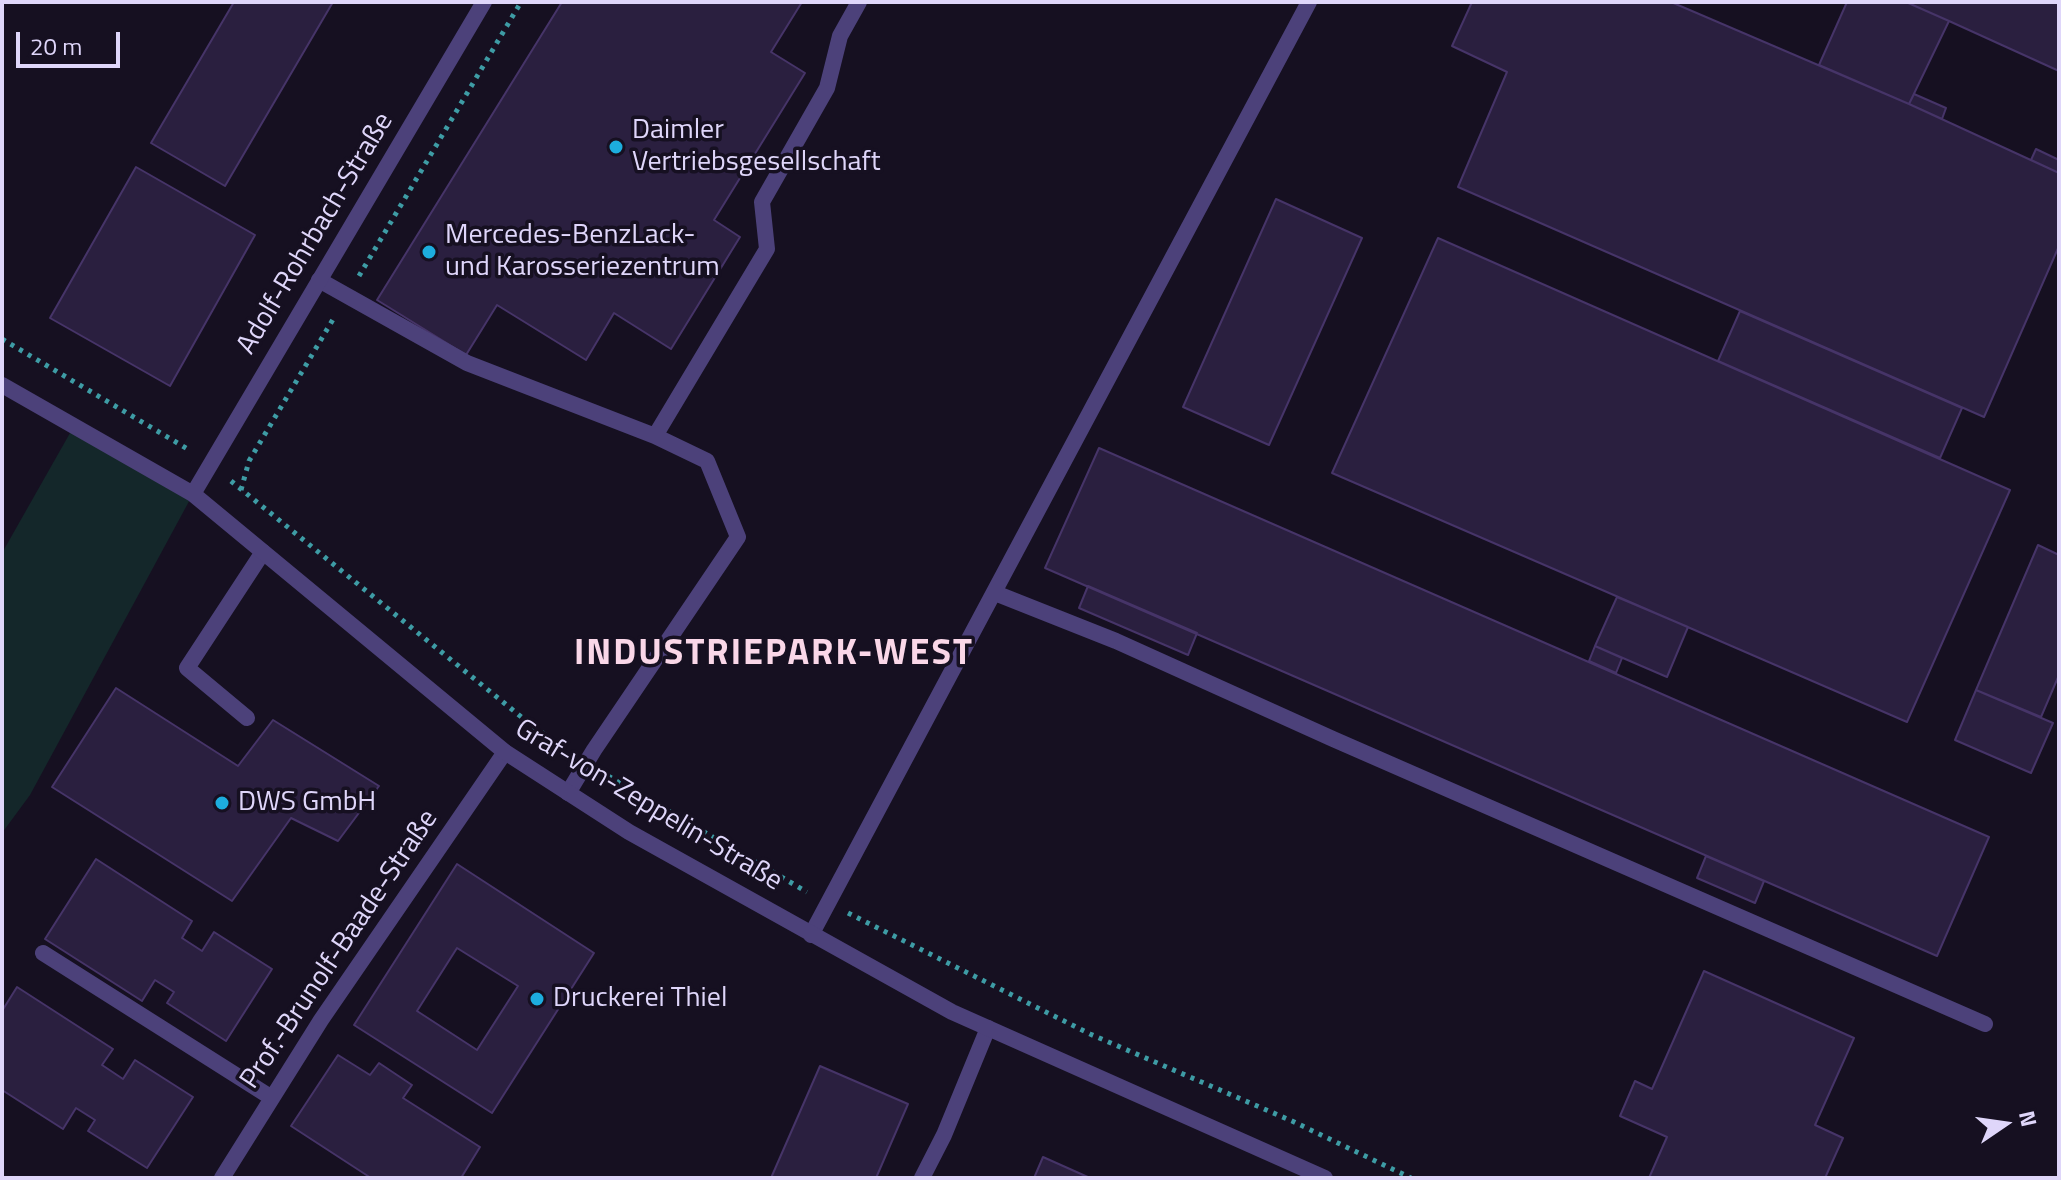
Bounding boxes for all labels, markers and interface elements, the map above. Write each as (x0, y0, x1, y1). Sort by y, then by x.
scale bar (20, 16, 124, 66)
text: 20 m (30, 28, 82, 64)
street label: Adolf-Rohrbach-Straße (231, 107, 401, 361)
place label: Daimler Vertriebsgesellschaft (632, 114, 881, 180)
marker: Daimler Vertriebsgesellschaft (607, 138, 625, 156)
place label: Mercedes-BenzLack- und Karosseriezentrum (445, 219, 720, 285)
marker: Mercedes-BenzLack- und Karosseriezentrum (420, 243, 438, 261)
district label: INDUSTRIEPARK-WEST (574, 633, 974, 677)
street label: Graf-von-Zeppelin-Straße (508, 713, 788, 899)
place label: DWS GmbH (238, 786, 376, 820)
marker: DWS GmbH (213, 794, 231, 812)
street label: Prof.-Brunolf-Baade-Straße (234, 804, 446, 1096)
place label: Druckerei Thiel (553, 982, 727, 1016)
marker: Druckerei Thiel (528, 990, 546, 1008)
north arrow (1965, 1084, 2045, 1164)
text: N (2010, 1107, 2047, 1130)

